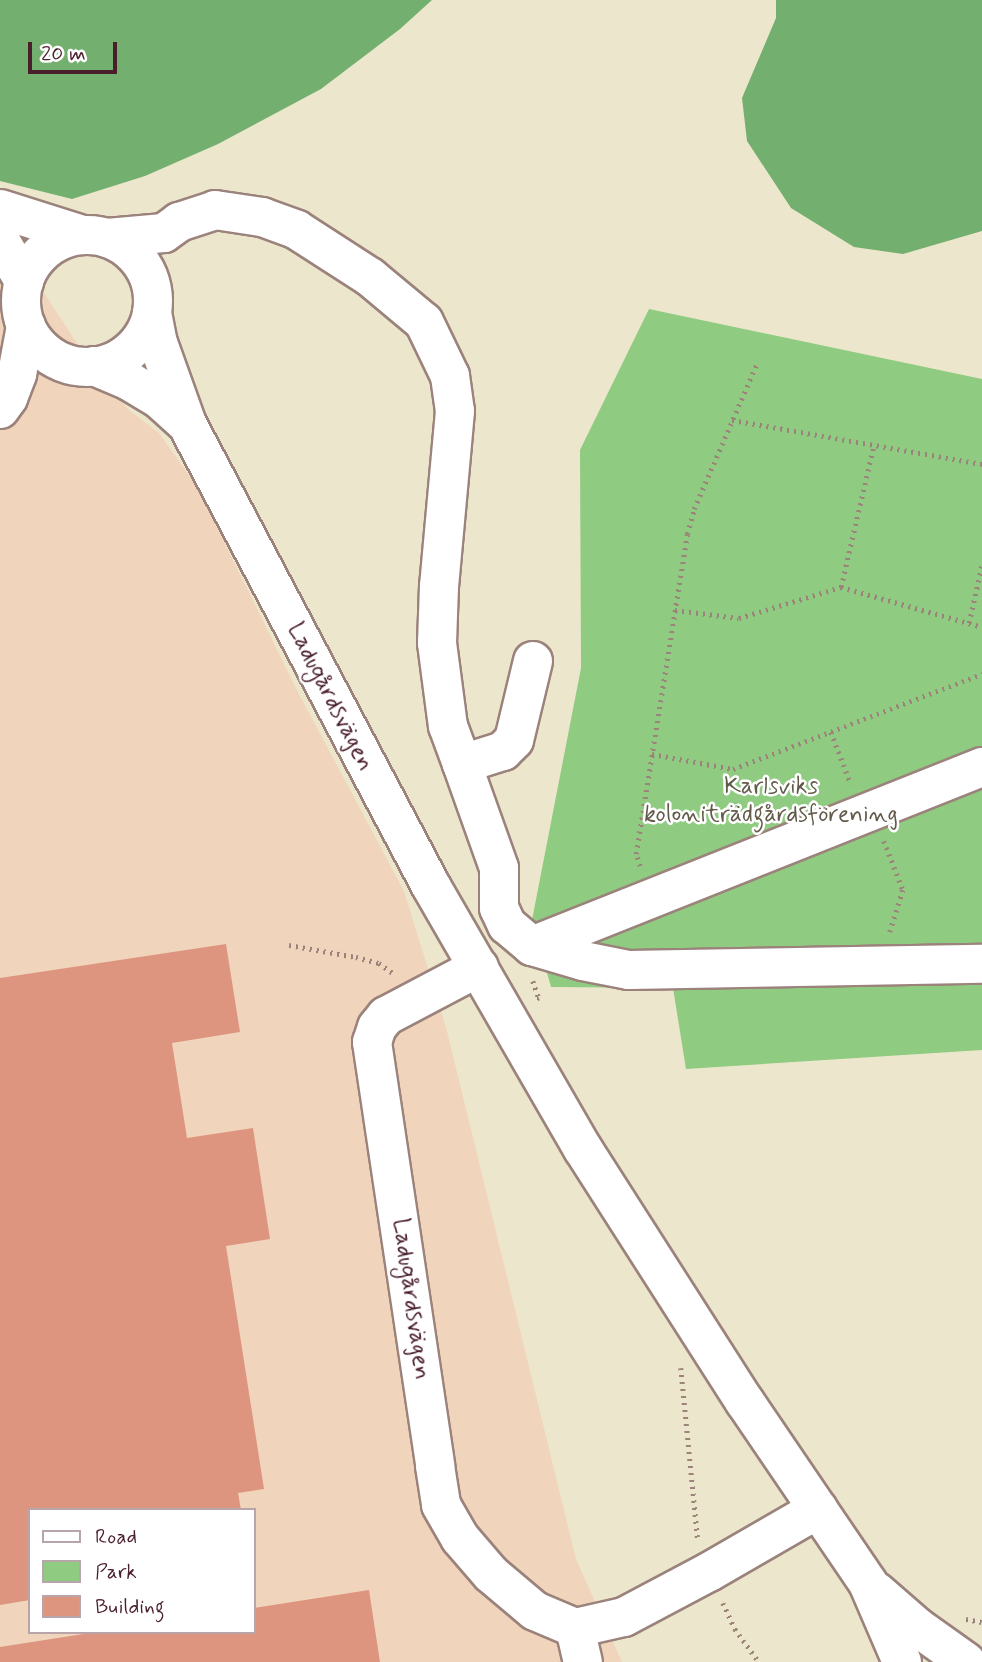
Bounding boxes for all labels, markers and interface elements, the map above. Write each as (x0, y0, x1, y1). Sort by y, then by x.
scale bar (32, 28, 121, 72)
text: 20 m (41, 40, 86, 68)
street label: Ladugårdsvägen (280, 618, 380, 776)
park label: Karlsviks koloniträdgårdsförening (644, 773, 898, 829)
street label: Ladugårdsvägen (385, 1216, 437, 1382)
legend (28, 1508, 256, 1634)
text: Road (95, 1523, 137, 1551)
text: Park (95, 1558, 137, 1586)
text: Building (95, 1593, 165, 1621)

